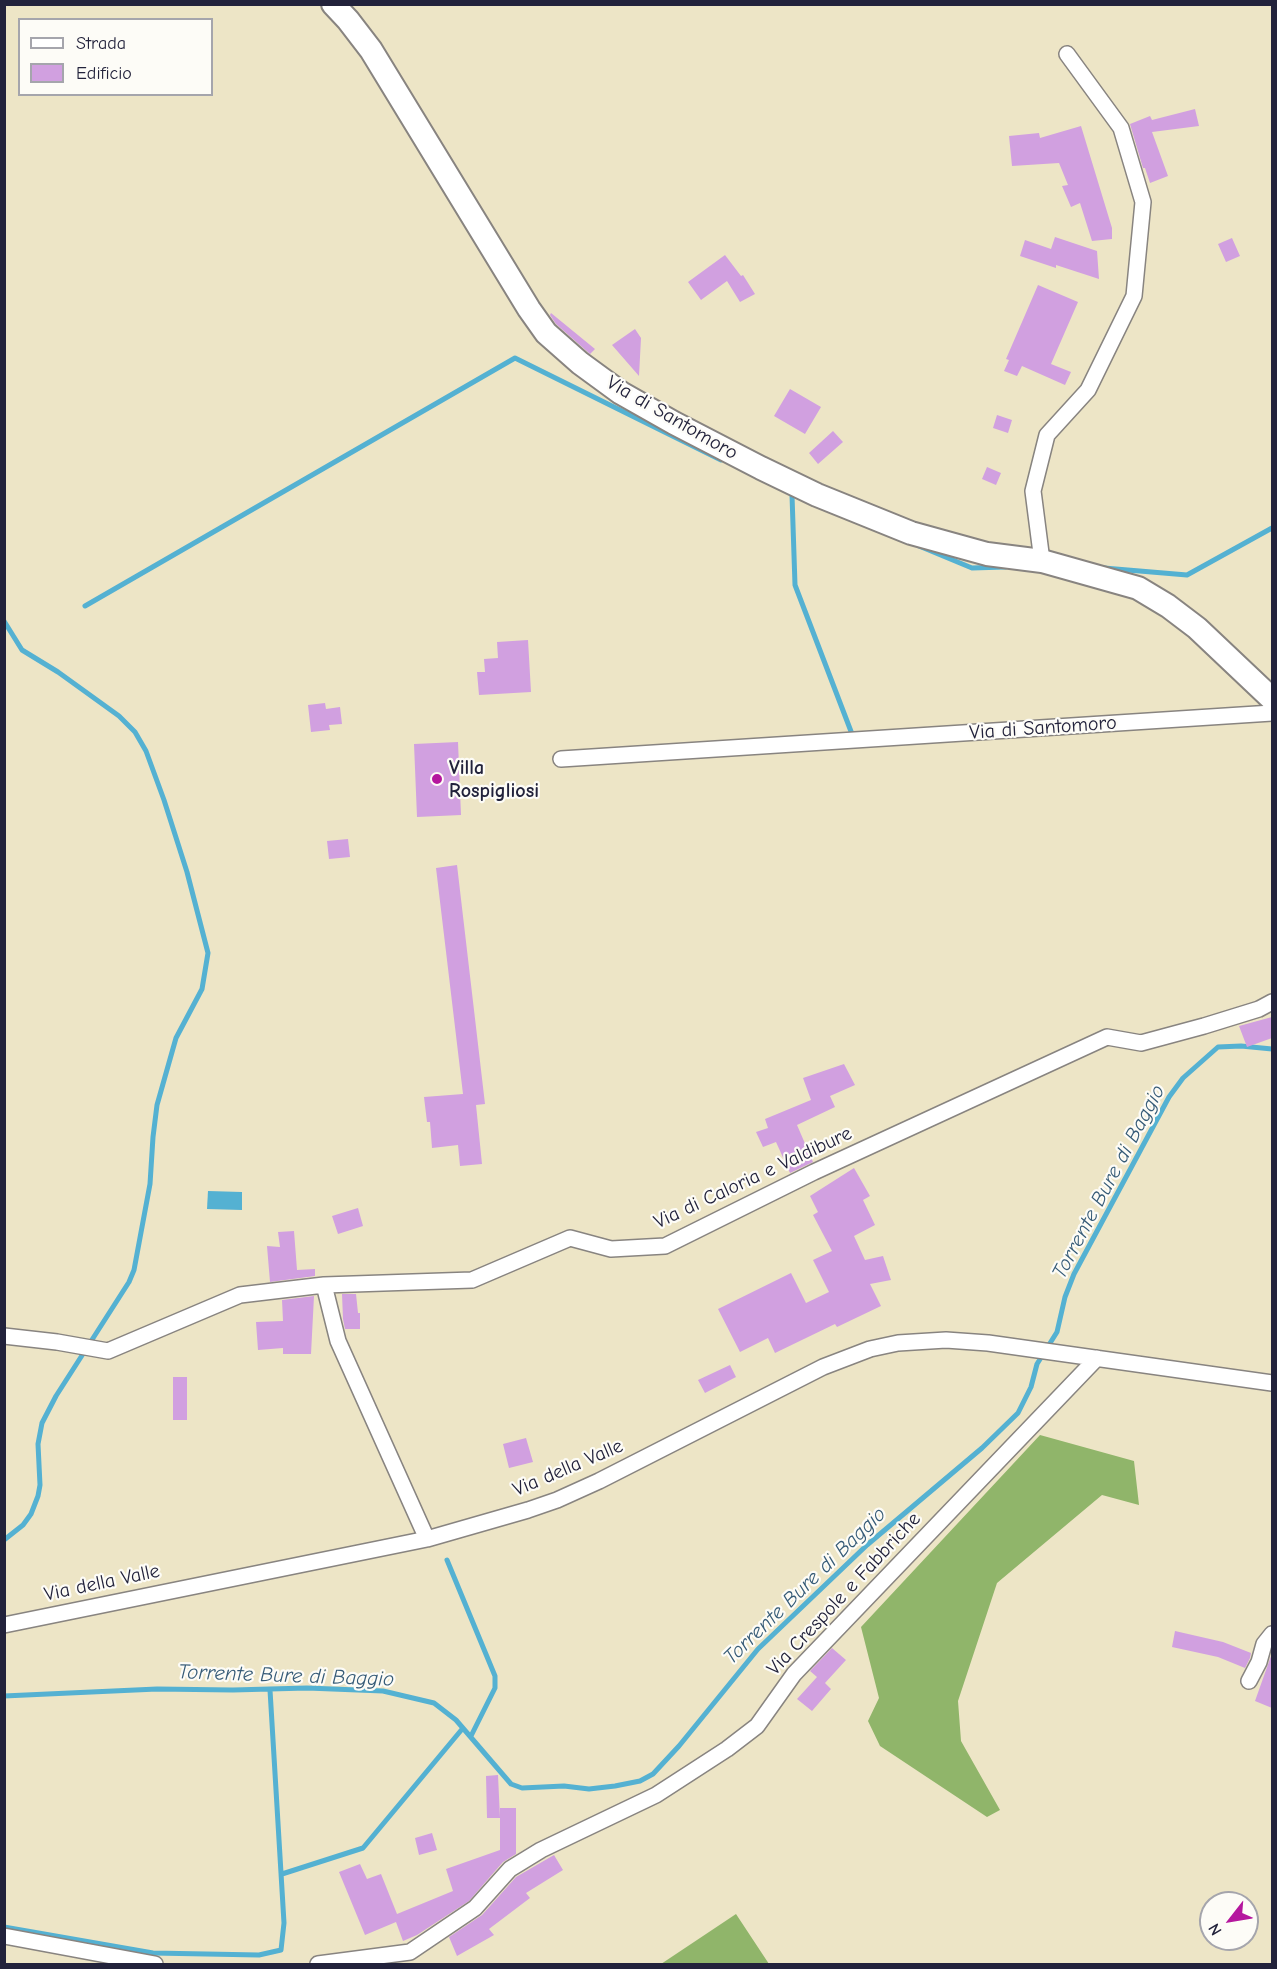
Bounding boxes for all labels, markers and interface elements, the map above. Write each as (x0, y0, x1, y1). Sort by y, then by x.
legend (18, 18, 213, 96)
text: Strada (76, 33, 126, 54)
text: Edificio (76, 63, 132, 84)
street label: Via di Santomoro (602, 371, 742, 465)
street label: Via di Santomoro (969, 711, 1117, 745)
place label: Villa Rospigliosi (449, 756, 539, 803)
marker: Villa Rospigliosi (430, 772, 444, 786)
water label: Torrente Bure di Baggio (1047, 1081, 1171, 1283)
street label: Via di Caloria e Valdibure (650, 1122, 856, 1234)
street label: Via della Valle (509, 1434, 627, 1502)
water label: Torrente Bure di Baggio (719, 1502, 891, 1670)
street label: Via Crespole e Fabbriche (762, 1507, 926, 1681)
street label: Via della Valle (42, 1559, 162, 1607)
water label: Torrente Bure di Baggio (178, 1660, 394, 1692)
north arrow (1199, 1891, 1259, 1951)
text: N (1205, 1920, 1226, 1938)

